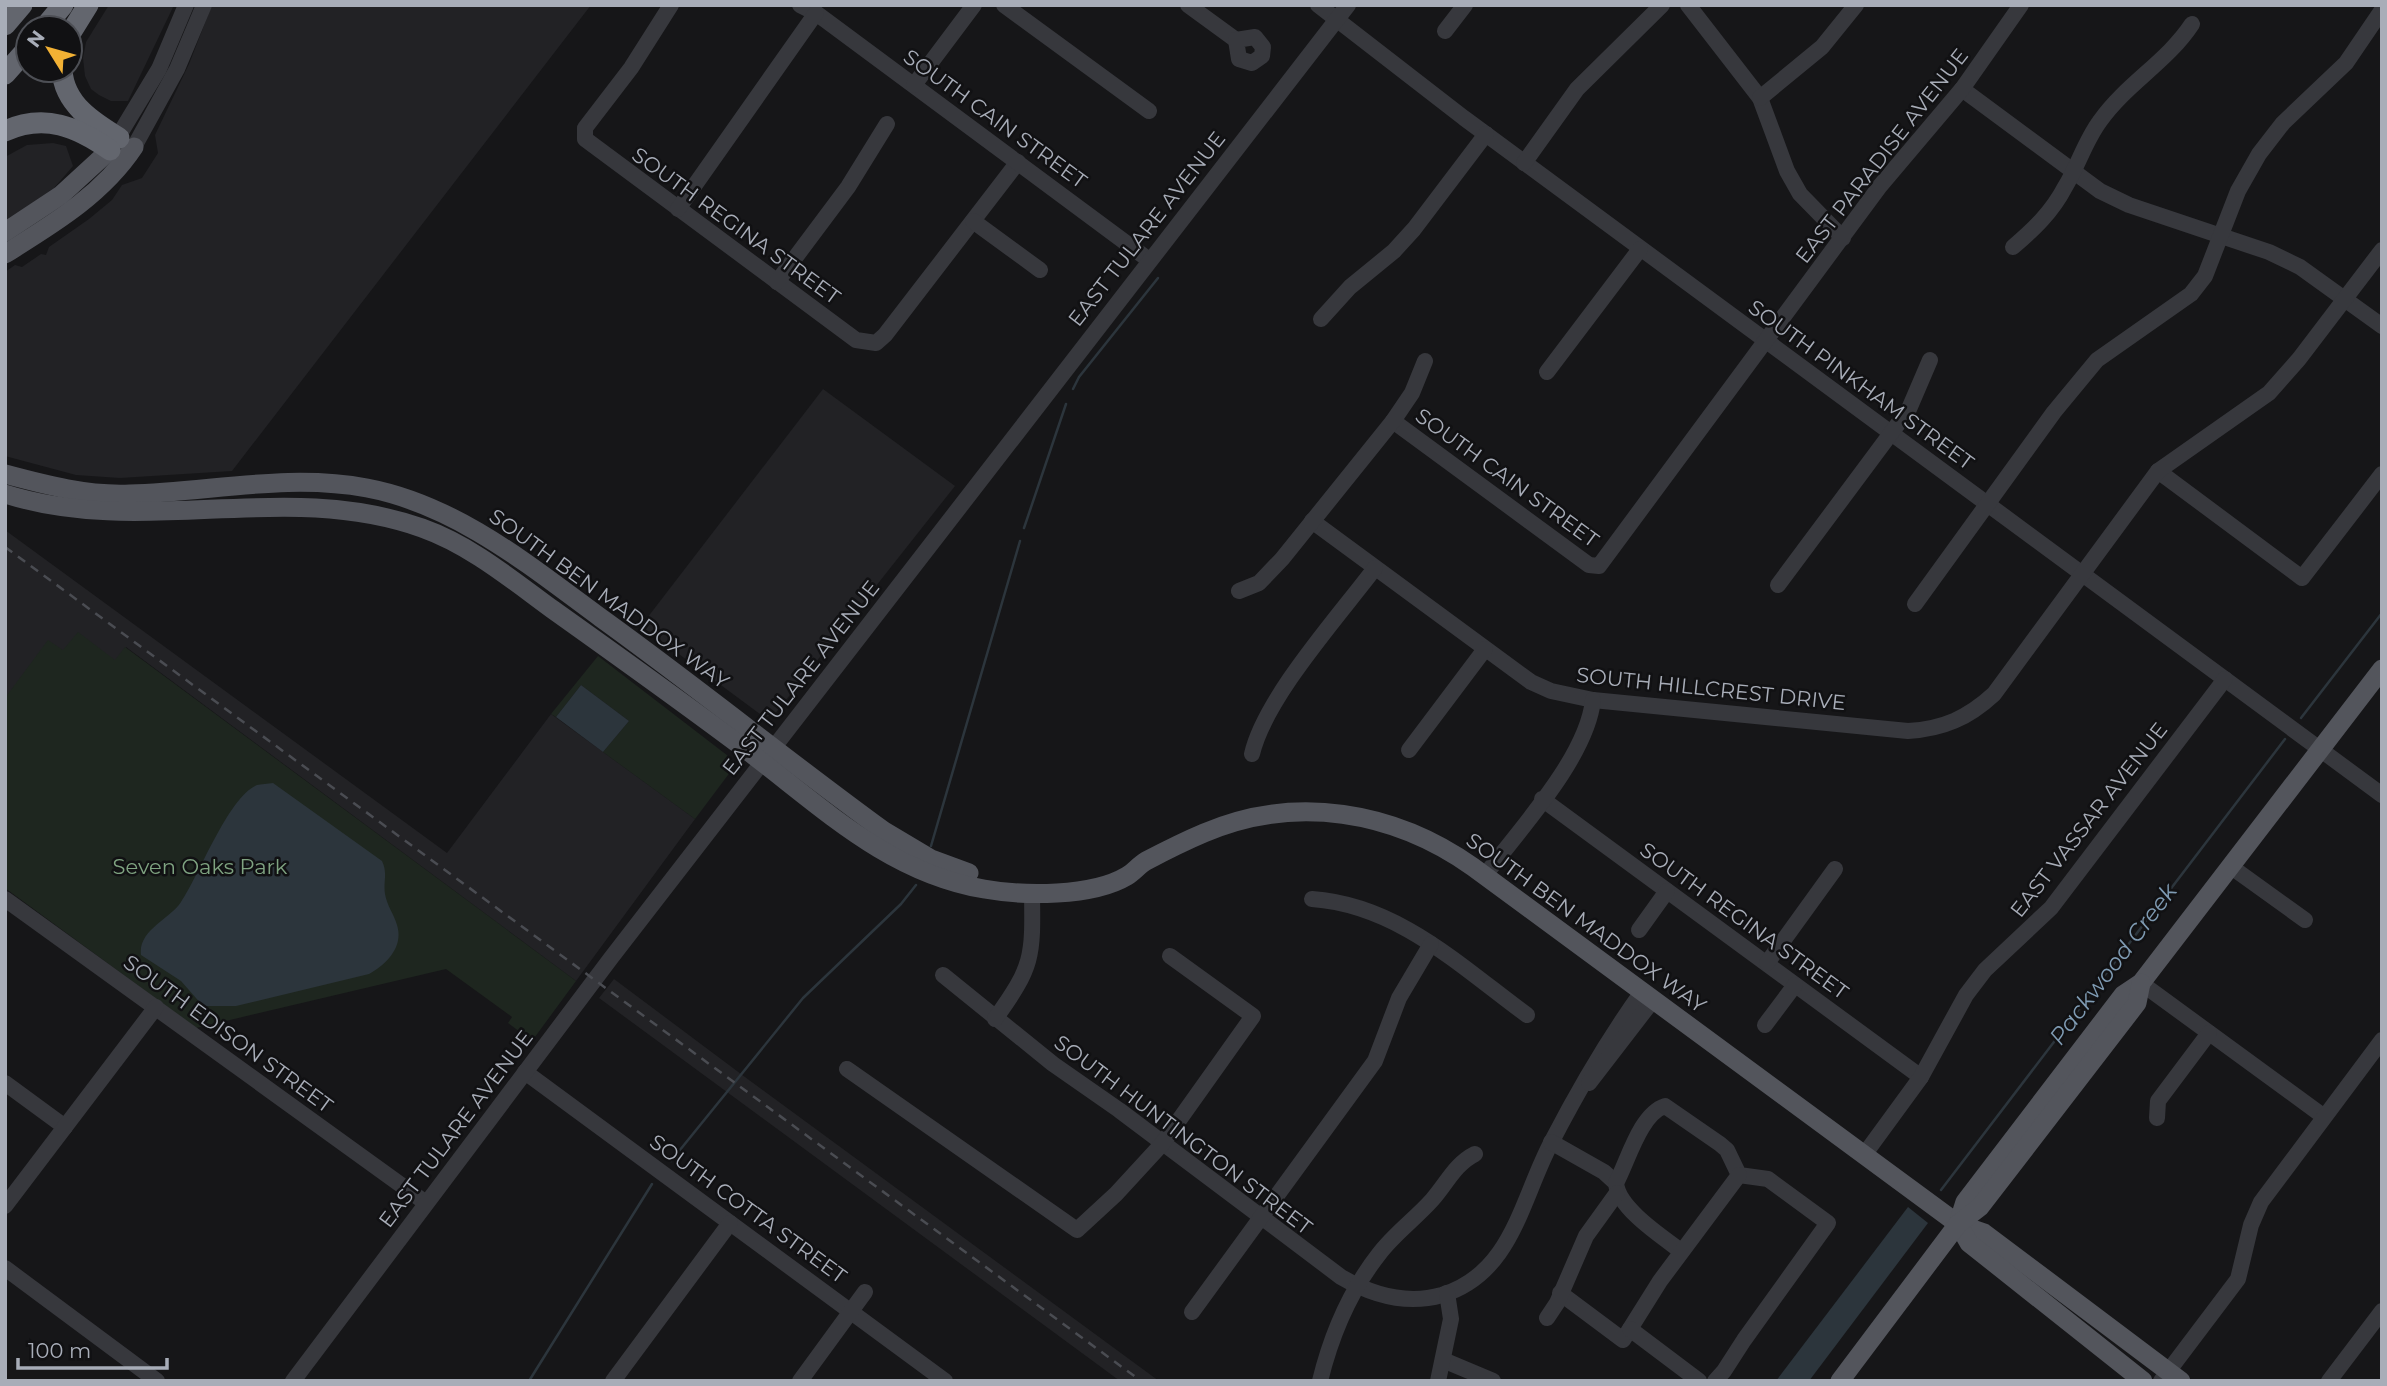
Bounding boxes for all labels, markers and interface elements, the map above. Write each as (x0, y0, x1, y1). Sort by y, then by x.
north arrow (14, 14, 84, 84)
text: N (22, 26, 50, 52)
street label: EAST PARADISE AVENUE (1790, 43, 1973, 268)
street label: SOUTH CAIN STREET (899, 44, 1092, 193)
street label: EAST TULARE AVENUE (1063, 126, 1230, 331)
street label: SOUTH REGINA STREET (627, 142, 845, 309)
street label: SOUTH PINKHAM STREET (1744, 294, 1979, 475)
street label: SOUTH CAIN STREET (1411, 403, 1604, 552)
street label: SOUTH BEN MADDOX WAY (485, 503, 735, 694)
street label: EAST TULARE AVENUE (717, 575, 884, 780)
street label: SOUTH HILLCREST DRIVE (1575, 662, 1847, 715)
street label: EAST VASSAR AVENUE (2005, 717, 2172, 922)
street label: SOUTH BEN MADDOX WAY (1462, 827, 1712, 1018)
street label: SOUTH REGINA STREET (1635, 837, 1853, 1004)
park label: Seven Oaks Park (113, 854, 288, 879)
water label: Packwood Creek (2043, 877, 2184, 1050)
street label: SOUTH EDISON STREET (119, 949, 338, 1118)
street label: EAST TULARE AVENUE (373, 1025, 538, 1232)
street label: SOUTH HUNTINGTON STREET (1050, 1029, 1317, 1240)
street label: SOUTH COTTA STREET (645, 1129, 852, 1288)
scale bar (18, 1326, 166, 1370)
text: 100 m (28, 1338, 91, 1363)

